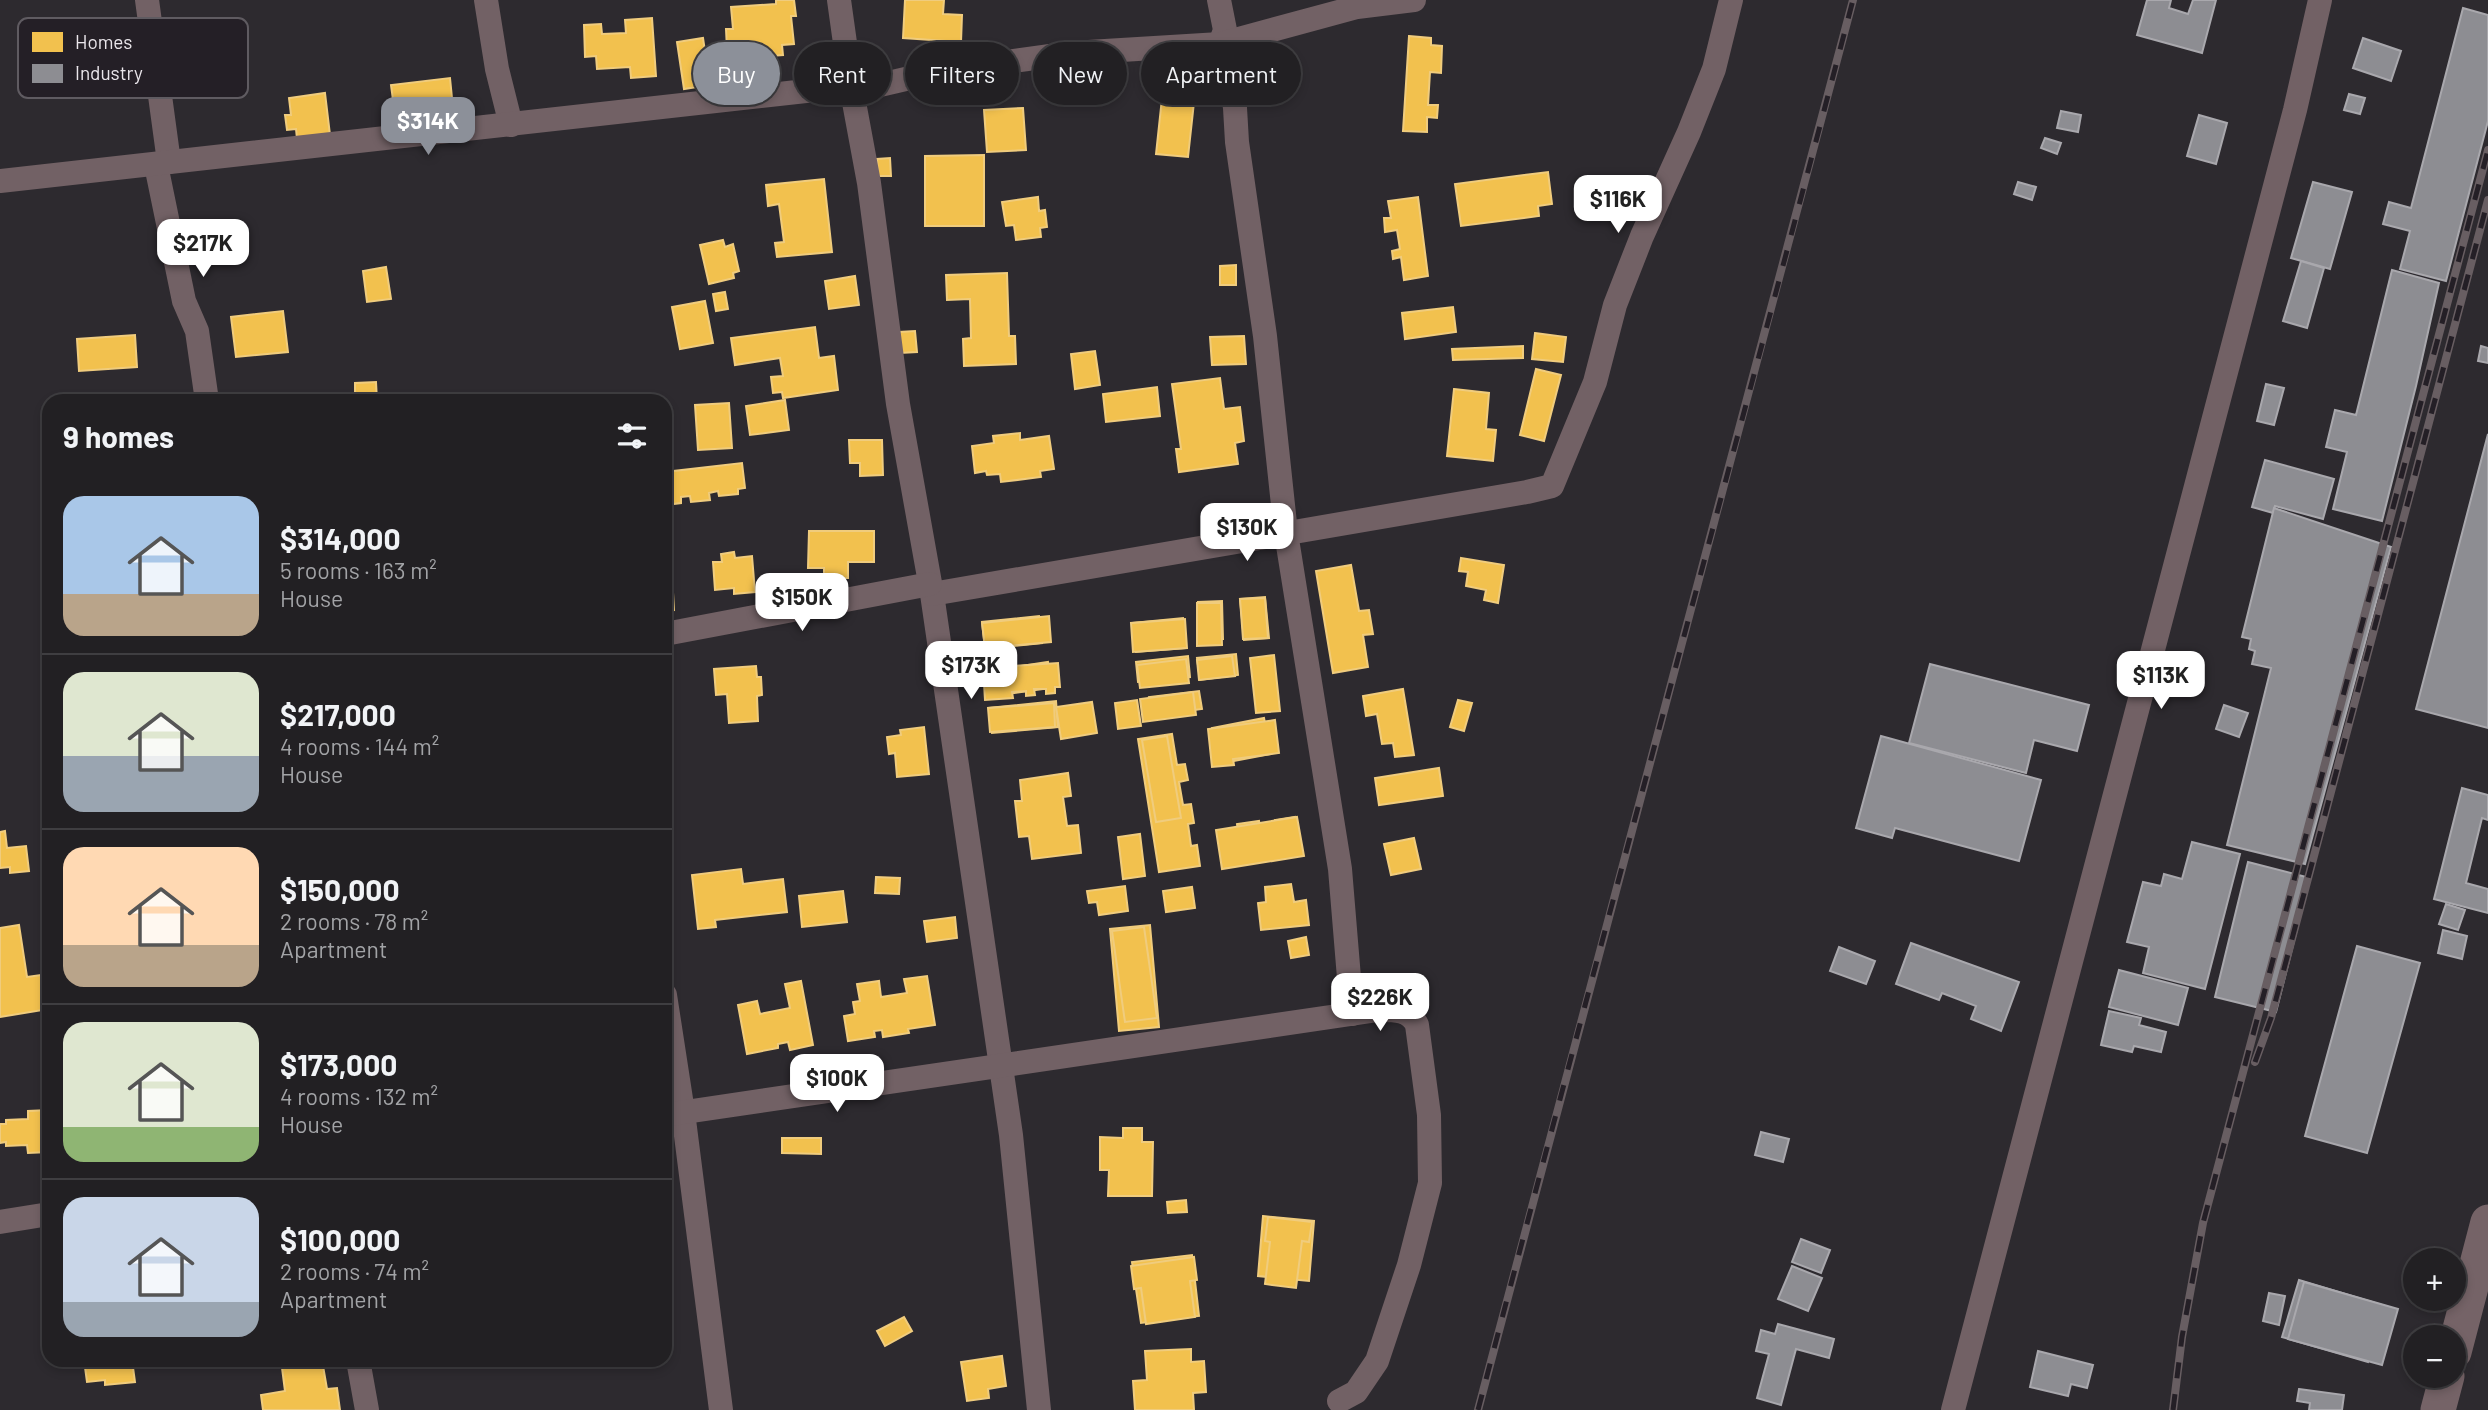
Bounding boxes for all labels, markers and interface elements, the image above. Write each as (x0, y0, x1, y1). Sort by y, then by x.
legend (18, 18, 248, 98)
text: Homes (75, 30, 132, 53)
chip: Buy (693, 42, 780, 105)
chip: Rent (794, 42, 891, 105)
chip: Filters (905, 42, 1019, 105)
chip: New (1033, 42, 1127, 105)
chip: Apartment (1141, 42, 1301, 105)
text: Industry (75, 61, 143, 84)
pin: $314K (379, 97, 477, 157)
text: $314K (397, 106, 459, 134)
pin: $116K (1569, 176, 1667, 235)
text: $116K (1590, 184, 1646, 212)
pin: $217K (154, 219, 252, 279)
text: $217K (173, 228, 233, 256)
icon: filters (613, 417, 651, 455)
text: 9 homes (63, 418, 174, 454)
pin: $130K (1198, 504, 1296, 563)
text: $130K (1216, 512, 1278, 540)
text: $314,000 (280, 520, 401, 556)
icon: home (119, 524, 203, 608)
text: 5 rooms · 163 m² (280, 556, 437, 584)
pin: $150K (753, 574, 851, 633)
text: $150K (771, 582, 833, 610)
text: House (280, 584, 343, 612)
pin: $173K (922, 642, 1020, 701)
text: $173K (941, 650, 1001, 678)
pin: $113K (2112, 652, 2210, 711)
text: $113K (2133, 660, 2189, 688)
text: $217,000 (280, 696, 396, 732)
icon: home (119, 700, 203, 784)
text: 4 rooms · 144 m² (280, 732, 439, 760)
text: House (280, 760, 343, 788)
text: $150,000 (280, 871, 400, 907)
icon: home (119, 875, 203, 959)
text: 2 rooms · 78 m² (280, 907, 428, 935)
text: Apartment (280, 935, 387, 963)
pin: $226K (1331, 974, 1429, 1033)
text: $226K (1347, 982, 1413, 1010)
text: $173,000 (280, 1046, 397, 1082)
icon: home (119, 1050, 203, 1134)
pin: $100K (788, 1054, 886, 1114)
text: $100K (806, 1063, 868, 1091)
text: 4 rooms · 132 m² (280, 1082, 438, 1110)
text: House (280, 1110, 343, 1138)
text: $100,000 (280, 1221, 400, 1257)
icon: home (119, 1225, 203, 1309)
map controls (2403, 1248, 2466, 1388)
button: + (2403, 1248, 2466, 1311)
text: 2 rooms · 74 m² (280, 1257, 429, 1285)
text: Apartment (280, 1285, 387, 1313)
button: − (2403, 1325, 2466, 1388)

